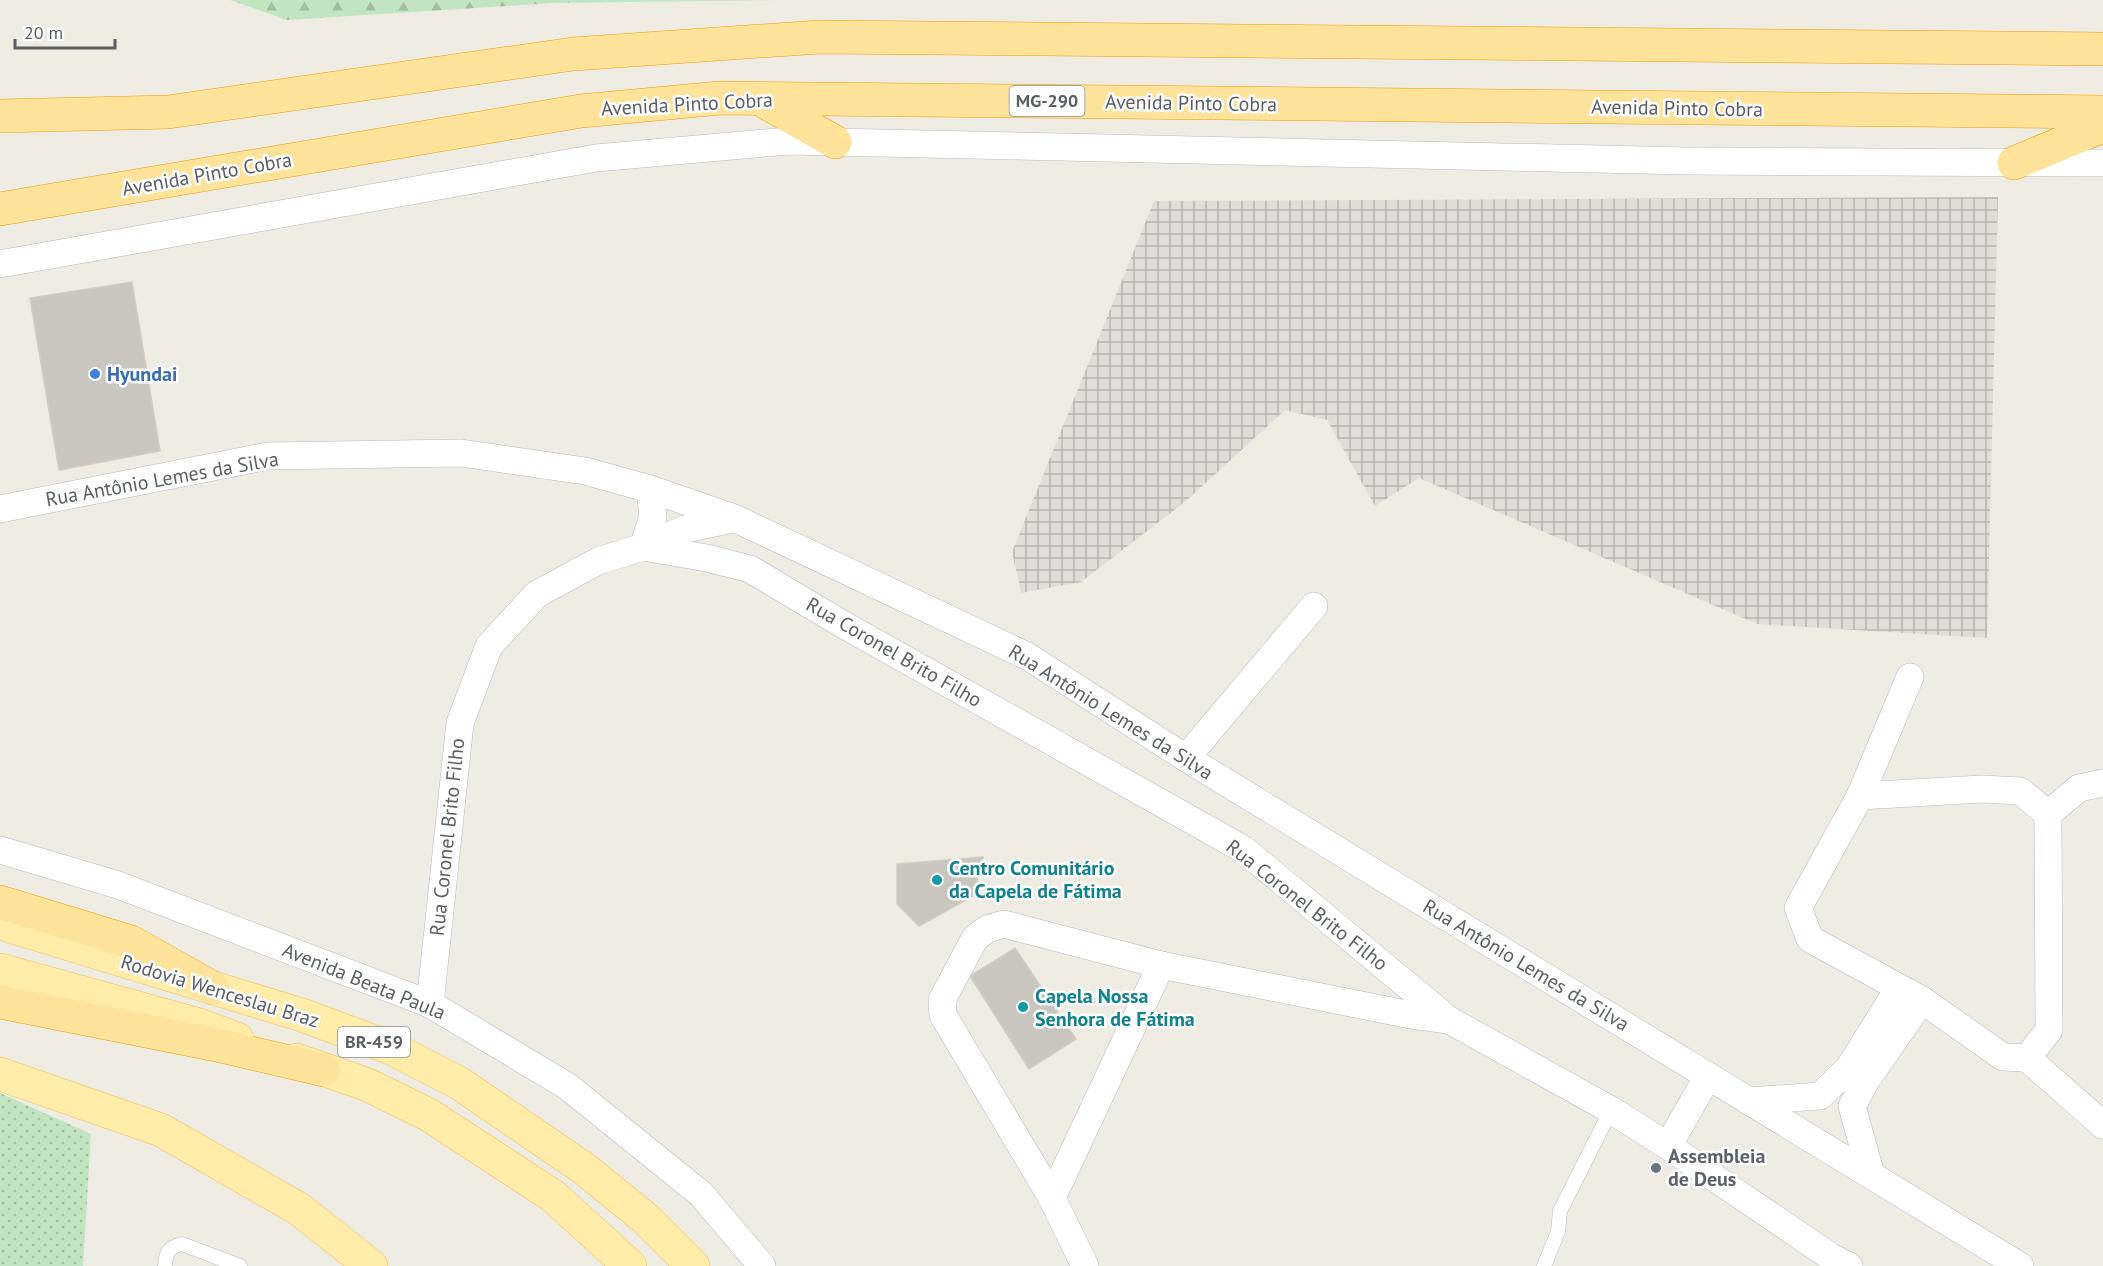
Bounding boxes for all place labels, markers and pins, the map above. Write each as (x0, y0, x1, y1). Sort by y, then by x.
place label: Hyundai (107, 361, 177, 387)
marker: Hyundai (88, 367, 102, 381)
place label: Centro Comunitário da Capela de Fátima (949, 855, 1122, 904)
marker: Centro Comunitário da Capela de Fátima (930, 873, 944, 887)
place label: Capela Nossa Senhora de Fátima (1035, 983, 1195, 1032)
marker: Capela Nossa Senhora de Fátima (1016, 1000, 1030, 1014)
place label: Assembleia de Deus (1668, 1143, 1765, 1192)
marker: Assembleia de Deus (1649, 1161, 1663, 1175)

